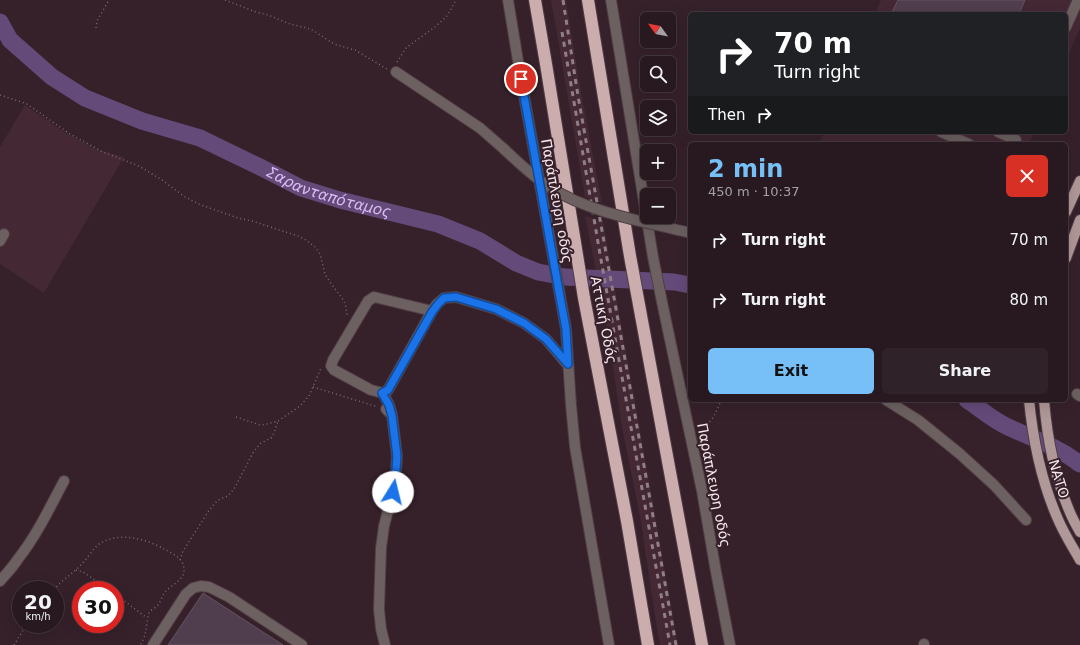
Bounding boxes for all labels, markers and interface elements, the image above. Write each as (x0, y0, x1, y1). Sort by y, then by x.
north arrow (640, 12, 676, 48)
map controls (640, 12, 676, 224)
text: 70 m (774, 27, 852, 60)
icon: right (708, 28, 760, 80)
button: search (640, 56, 676, 92)
text: Turn right (774, 61, 860, 82)
pin (504, 62, 538, 96)
icon: arrive (510, 68, 532, 90)
button: layers (640, 100, 676, 136)
icon: right (753, 104, 775, 126)
text: Then (708, 106, 745, 124)
street label: Παράπλευρη οδός (538, 137, 576, 265)
button: + (640, 144, 676, 180)
text: 2 min (708, 155, 783, 183)
button: close (1006, 155, 1048, 197)
water label: Σαρανταπόταμος (263, 163, 393, 221)
text: 450 m · 10:37 (708, 184, 799, 199)
button: − (640, 188, 676, 224)
icon: right (708, 229, 730, 251)
text: Turn right (742, 231, 826, 249)
text: 70 m (1010, 231, 1048, 249)
street label: Αττική Οδός (588, 275, 620, 365)
icon: right (708, 289, 730, 311)
text: Turn right (742, 291, 826, 309)
text: 80 m (1010, 291, 1048, 309)
button: Exit (708, 348, 874, 394)
button: Share (882, 348, 1048, 394)
street label: Παράπλευρη οδός (694, 421, 734, 549)
street label: ΝΑΤΟ (1046, 458, 1072, 500)
position arrow (372, 471, 414, 513)
speed limit sign: 30 (72, 581, 124, 633)
text: 20 (24, 590, 52, 614)
text: km/h (25, 611, 51, 622)

